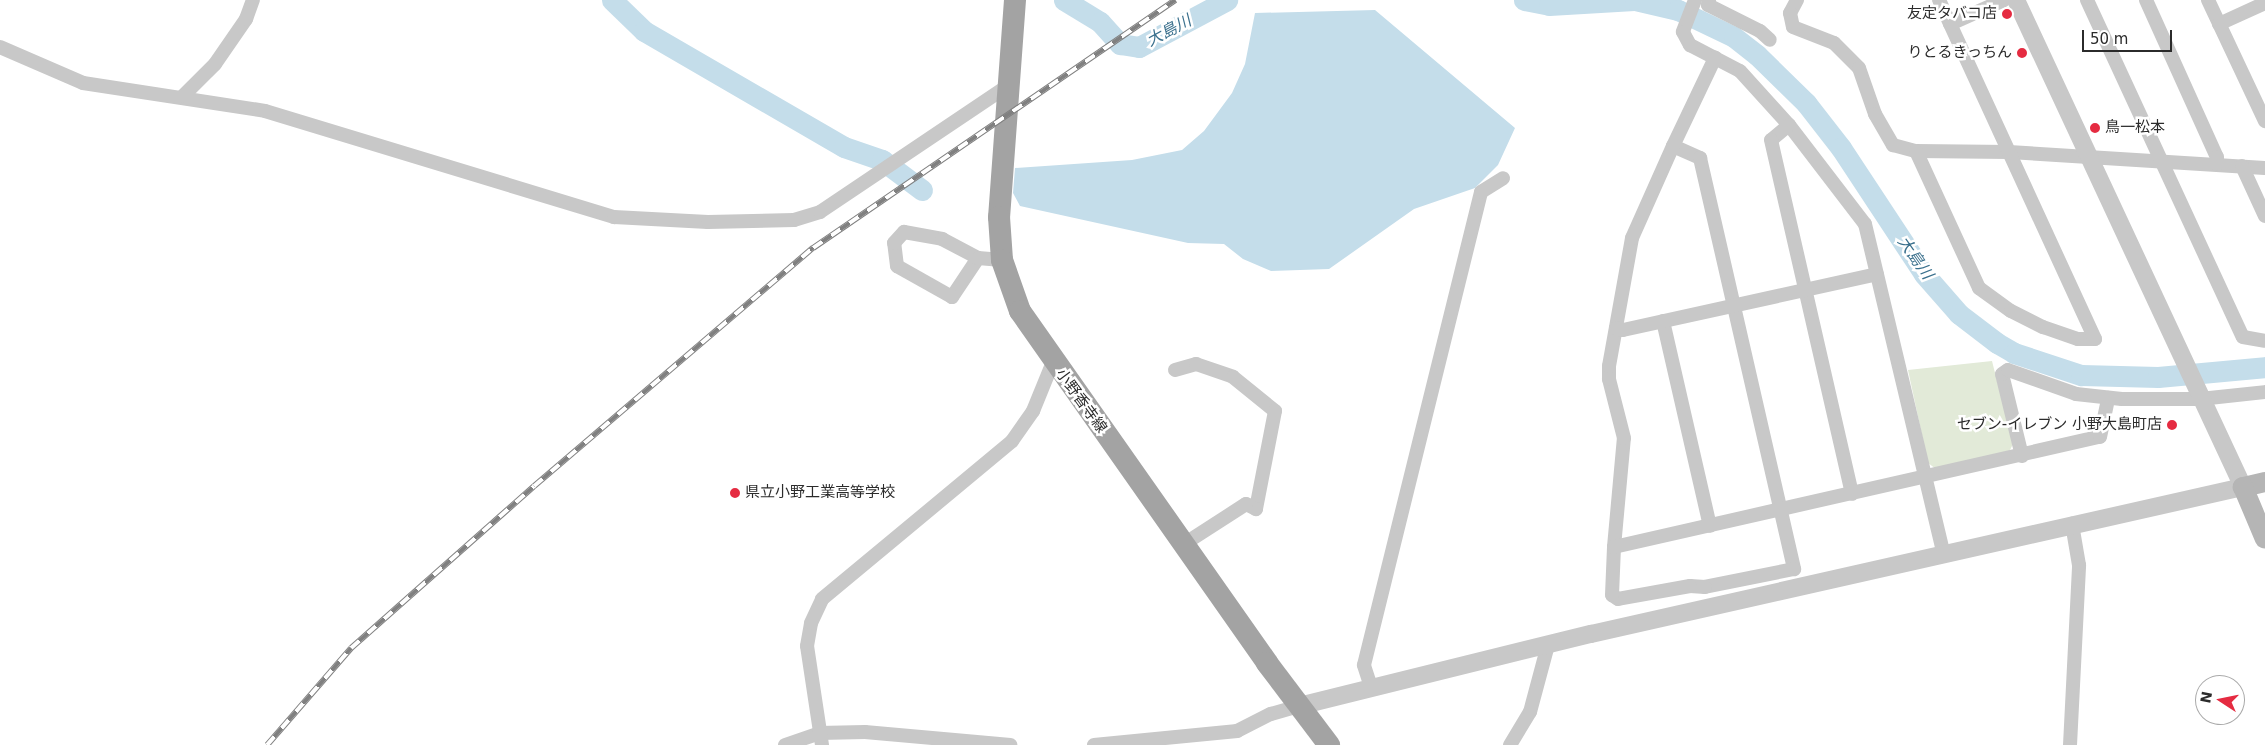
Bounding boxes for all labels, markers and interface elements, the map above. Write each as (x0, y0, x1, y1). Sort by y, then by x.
place label: 友定タバコ店 (1907, 5, 1997, 23)
marker: 友定タバコ店 (2001, 8, 2013, 20)
water label: 大島川 (1143, 11, 1195, 51)
scale bar (2085, 20, 2175, 52)
text: 50 m (2090, 30, 2128, 48)
place label: りとるきっちん (1907, 44, 2012, 62)
marker: りとるきっちん (2016, 47, 2028, 59)
place label: 鳥一松本 (2105, 119, 2165, 137)
marker: 鳥一松本 (2089, 122, 2101, 134)
water label: 大島川 (1893, 233, 1937, 283)
street label: 小野香寺線 (1052, 365, 1110, 437)
place label: セブン-イレブン 小野大島町店 (1957, 416, 2162, 434)
marker: セブン-イレブン 小野大島町店 (2166, 419, 2178, 431)
place label: 県立小野工業高等学校 (745, 484, 895, 502)
marker: 県立小野工業高等学校 (729, 487, 741, 499)
north arrow (2195, 675, 2245, 725)
text: N (2197, 690, 2215, 705)

